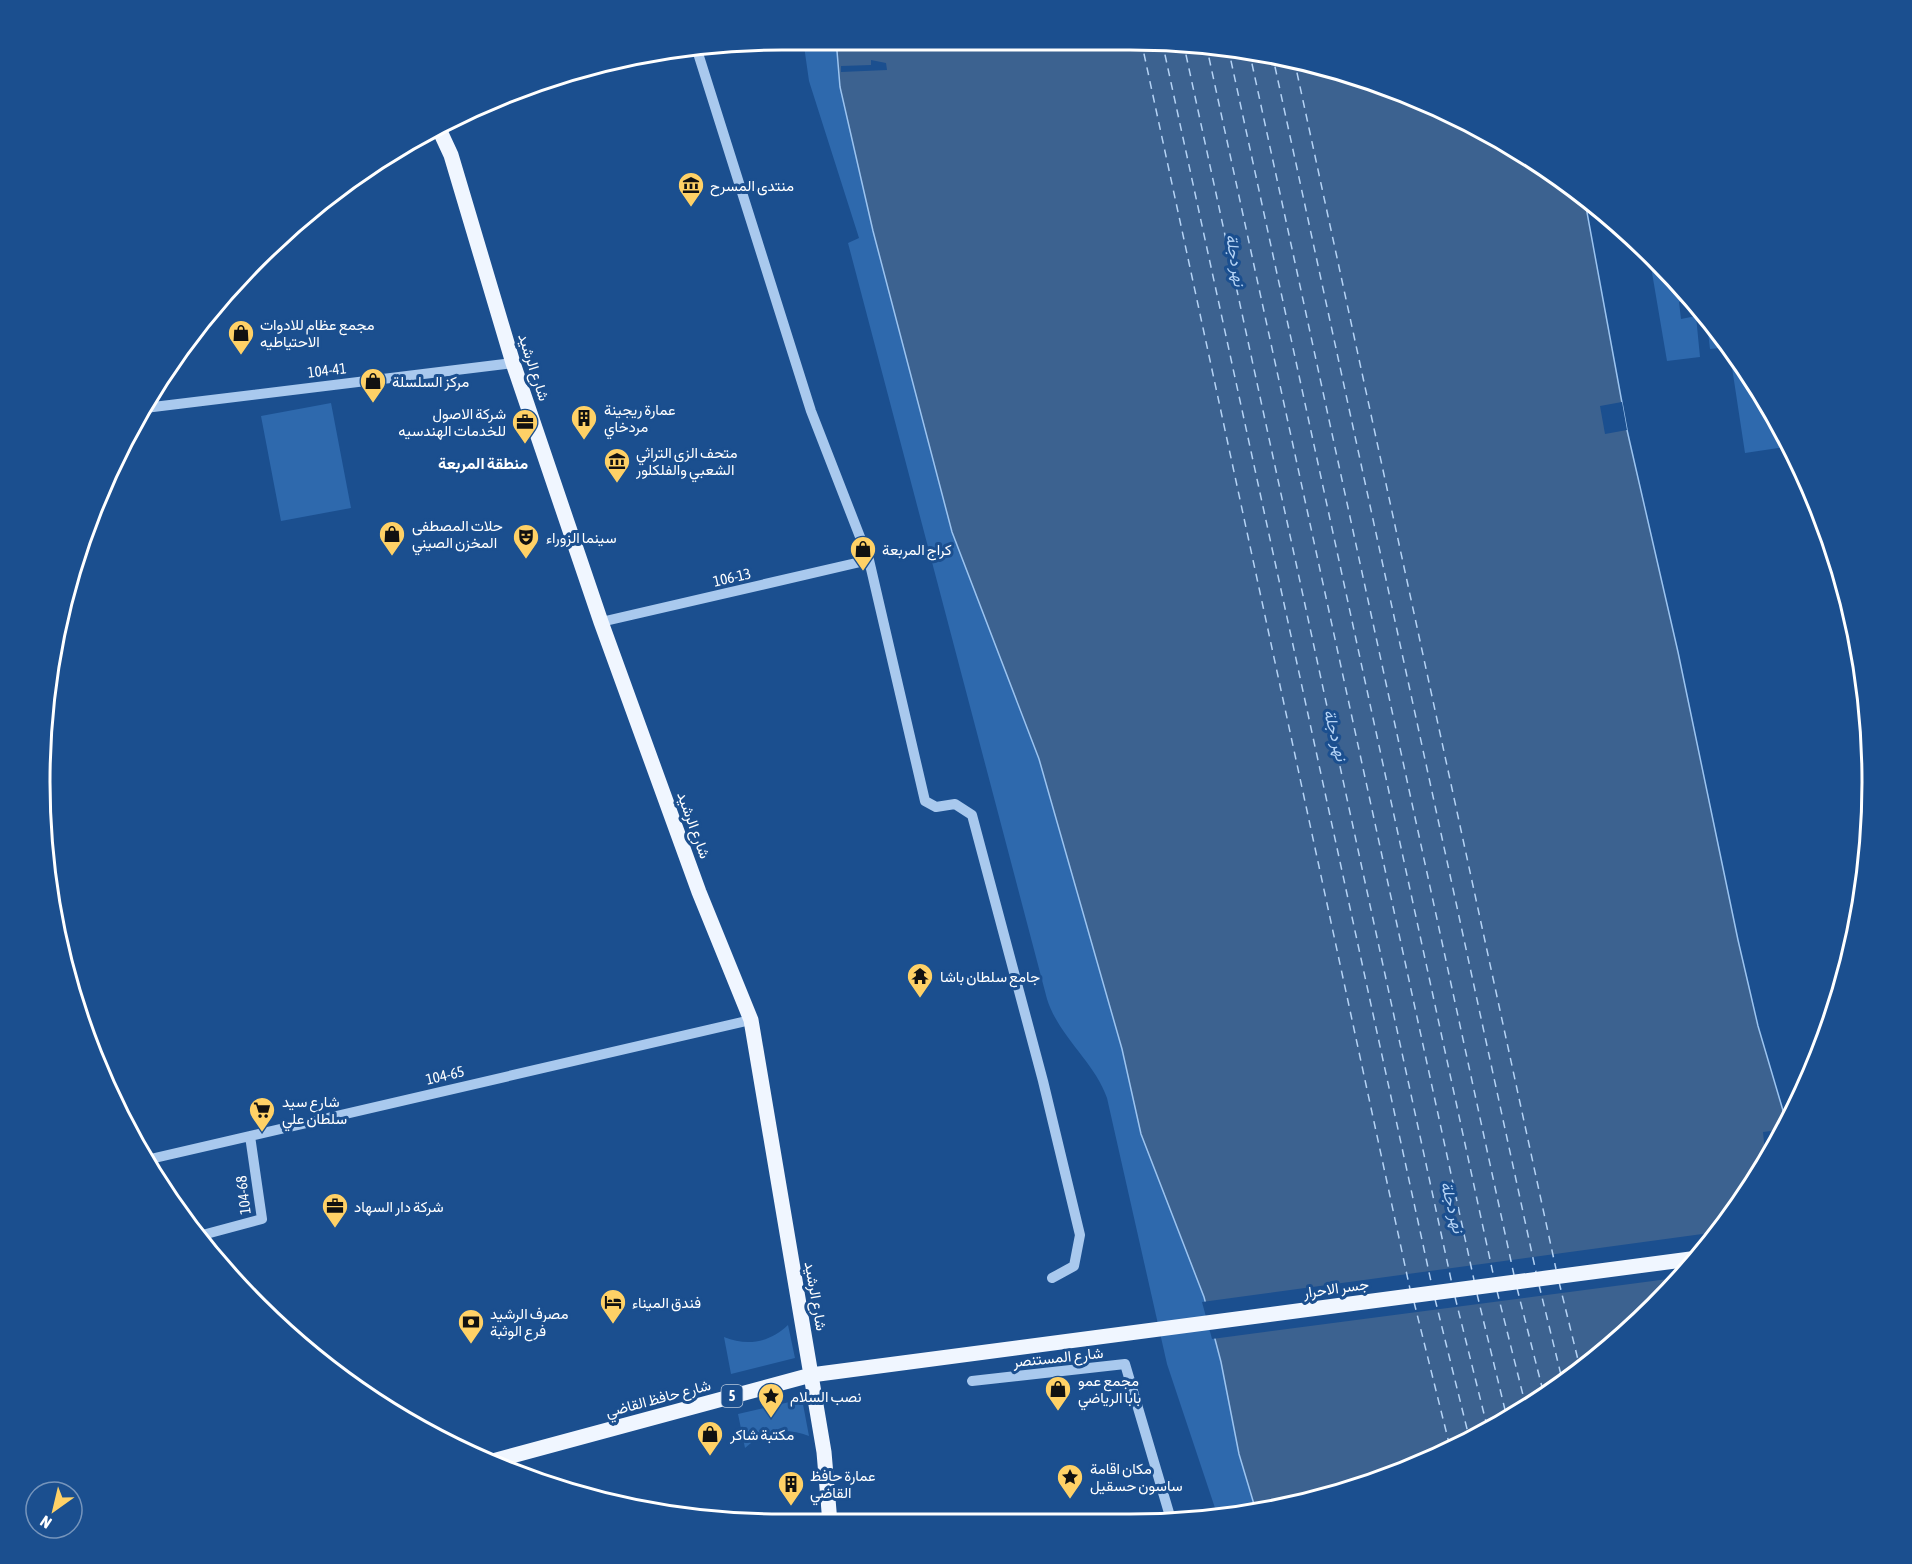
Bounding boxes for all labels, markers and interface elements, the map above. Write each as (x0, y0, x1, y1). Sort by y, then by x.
museum icon: منتدى المسرح (676, 170, 706, 208)
place label: منتدى المسرح (710, 177, 794, 197)
water label: نهر دجلة (1221, 233, 1249, 289)
place label: مجمع عظام للادوات الاحتياطيه (260, 316, 375, 351)
shop icon: مجمع عظام للادوات الاحتياطيه (226, 318, 256, 356)
street label: شارع الرشيد (512, 331, 553, 404)
street label: 104-41 (307, 359, 347, 381)
shop icon: مركز السلسلة (358, 366, 388, 404)
place label: مركز السلسلة (392, 373, 469, 391)
place label: عمارة ريجينة مردخاي (604, 401, 676, 440)
building icon: عمارة ريجينة مردخاي (569, 403, 599, 441)
place label: شركة الاصول للخدمات الهندسيه (398, 405, 506, 440)
office icon: شركة الاصول للخدمات الهندسيه (510, 407, 540, 445)
place label: متحف الزي التراثي الشعبي والفلكلور (635, 444, 738, 483)
museum icon: متحف الزي التراثي الشعبي والفلكلور (602, 446, 632, 484)
district label: منطقة المربعة (438, 454, 528, 474)
place label: حلات المصطفى المخزن الصيني (412, 517, 503, 556)
shop icon: حلات المصطفى المخزن الصيني (377, 519, 407, 557)
theatre icon: سينما الزوراء (511, 522, 541, 560)
place label: سينما الزوراء (546, 529, 617, 547)
shop icon: كراج المربعة (848, 534, 878, 572)
place label: كراج المربعة (882, 541, 952, 561)
street label: 106-13 (711, 564, 753, 590)
water label: نهر دجلة (1319, 707, 1351, 765)
street label: شارع الرشيد (671, 789, 714, 862)
temple icon: جامع سلطان باشا (905, 961, 935, 999)
place label: جامع سلطان باشا (940, 968, 1040, 988)
street label: 104-65 (424, 1062, 466, 1088)
place label: شارع سيد سلطان علي (282, 1093, 347, 1132)
supermarket icon: شارع سيد سلطان علي (247, 1095, 277, 1133)
street label: 104-68 (232, 1175, 254, 1215)
water label: نهر دجلة (1436, 1179, 1468, 1237)
office icon: شركة دار السهاد (320, 1191, 350, 1229)
place label: شركة دار السهاد (354, 1198, 444, 1216)
street label: شارع الرشيد (799, 1260, 830, 1333)
street label: جسر الاحرار (1301, 1275, 1370, 1302)
hotel icon: فندق الميناء (598, 1287, 628, 1325)
place label: فندق الميناء (632, 1294, 701, 1312)
place label: مصرف الرشيد فرع الوثبة (490, 1305, 568, 1342)
bank icon: مصرف الرشيد فرع الوثبة (456, 1307, 486, 1345)
street label: شارع المستنصر (1011, 1344, 1105, 1373)
place label: مجمع عمو بابا الرياضي (1078, 1372, 1141, 1411)
shop icon: مجمع عمو بابا الرياضي (1043, 1374, 1073, 1412)
street label: شارع حافظ القاضي (604, 1376, 714, 1425)
place icon: نصب السلام (756, 1381, 786, 1419)
road number: 5 (722, 1385, 742, 1407)
place label: نصب السلام (790, 1388, 862, 1407)
shop icon: مكتبة شاكر (695, 1419, 725, 1457)
place label: مكتبة شاكر (729, 1426, 794, 1444)
place label: مكان اقامة ساسون حسقيل (1090, 1460, 1183, 1495)
place icon: مكان اقامة ساسون حسقيل (1055, 1462, 1085, 1500)
place label: عمارة حافظ القاضي (810, 1467, 876, 1506)
building icon: عمارة حافظ القاضي (776, 1469, 806, 1507)
north arrow (24, 1480, 84, 1540)
text: N (37, 1512, 55, 1533)

